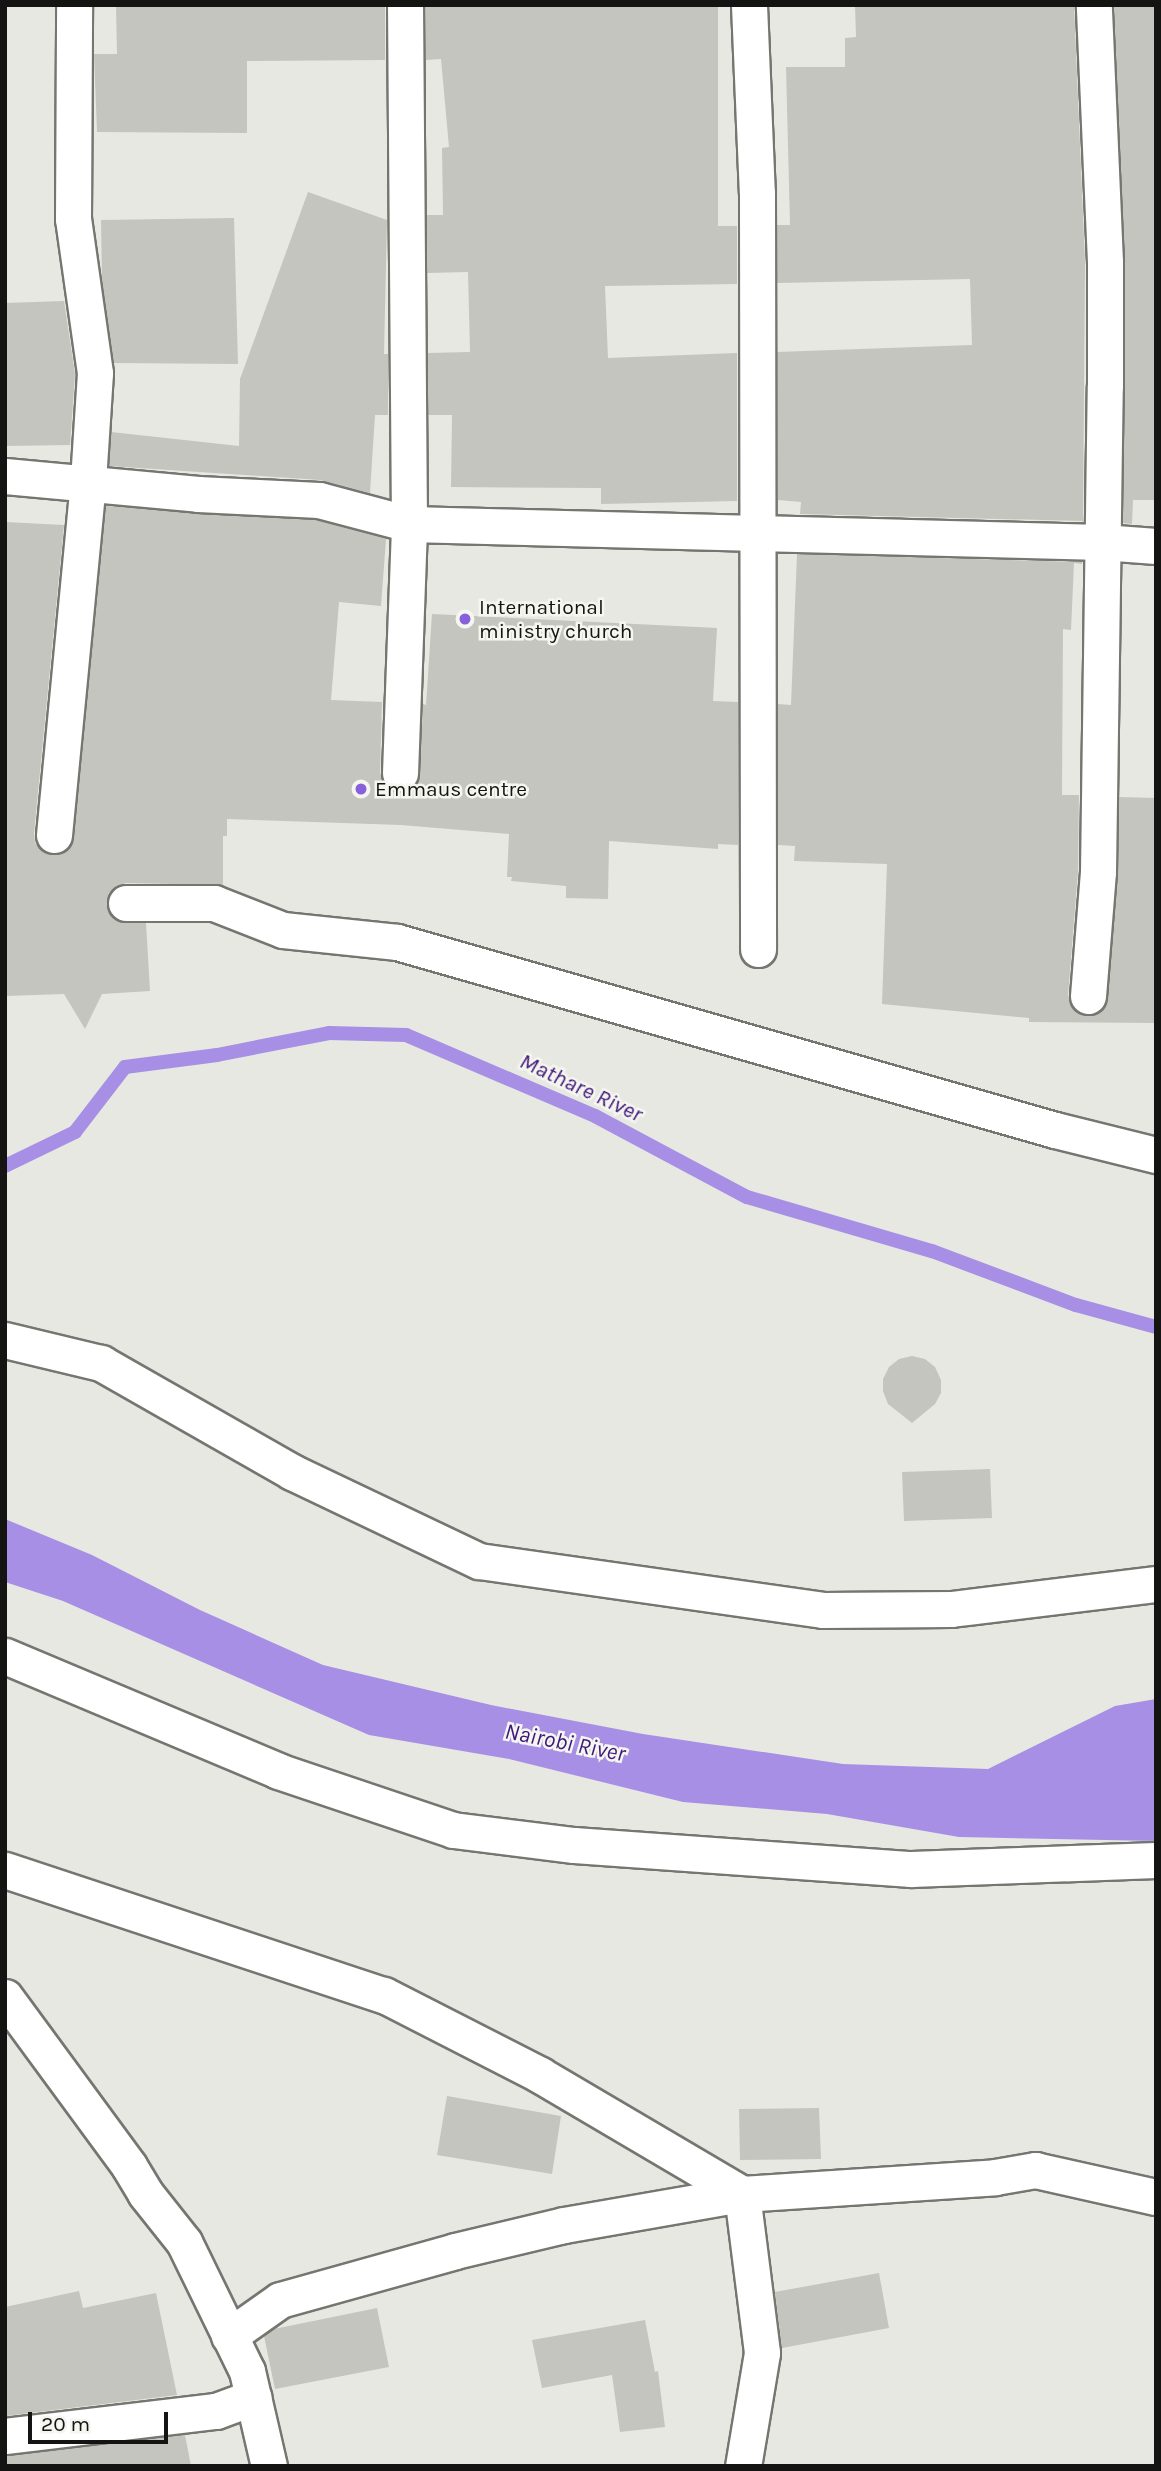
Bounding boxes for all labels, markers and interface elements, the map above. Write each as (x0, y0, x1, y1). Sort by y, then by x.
place label: International ministry church (479, 594, 632, 644)
marker: International ministry church (457, 611, 473, 627)
place label: Emmaus centre (375, 776, 527, 802)
marker: Emmaus centre (353, 781, 369, 797)
water label: Mathare River (515, 1048, 647, 1128)
water label: Nairobi River (502, 1718, 628, 1768)
scale bar (32, 2398, 172, 2442)
text: 20 m (41, 2412, 90, 2436)

